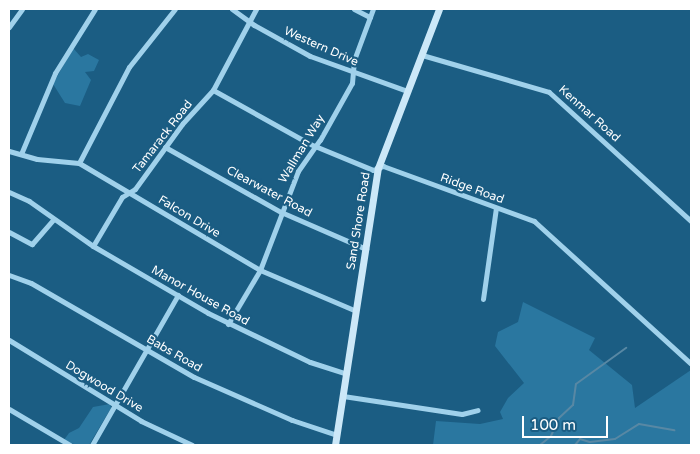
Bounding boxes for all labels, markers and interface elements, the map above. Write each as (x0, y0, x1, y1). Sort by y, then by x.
street label: Western Drive (282, 24, 360, 70)
street label: Kenmar Road (555, 83, 623, 145)
street label: Tamarack Road (130, 98, 196, 176)
street label: Wallman Way (276, 112, 328, 186)
street label: Clearwater Road (224, 163, 314, 221)
street label: Sand Shore Road (344, 171, 374, 271)
street label: Ridge Road (438, 171, 506, 207)
street label: Falcon Drive (155, 193, 223, 241)
street label: Manor House Road (148, 263, 252, 329)
street label: Babs Road (144, 332, 204, 376)
street label: Dogwood Drive (63, 358, 145, 416)
scale bar (525, 406, 611, 438)
text: 100 m (530, 416, 576, 434)

